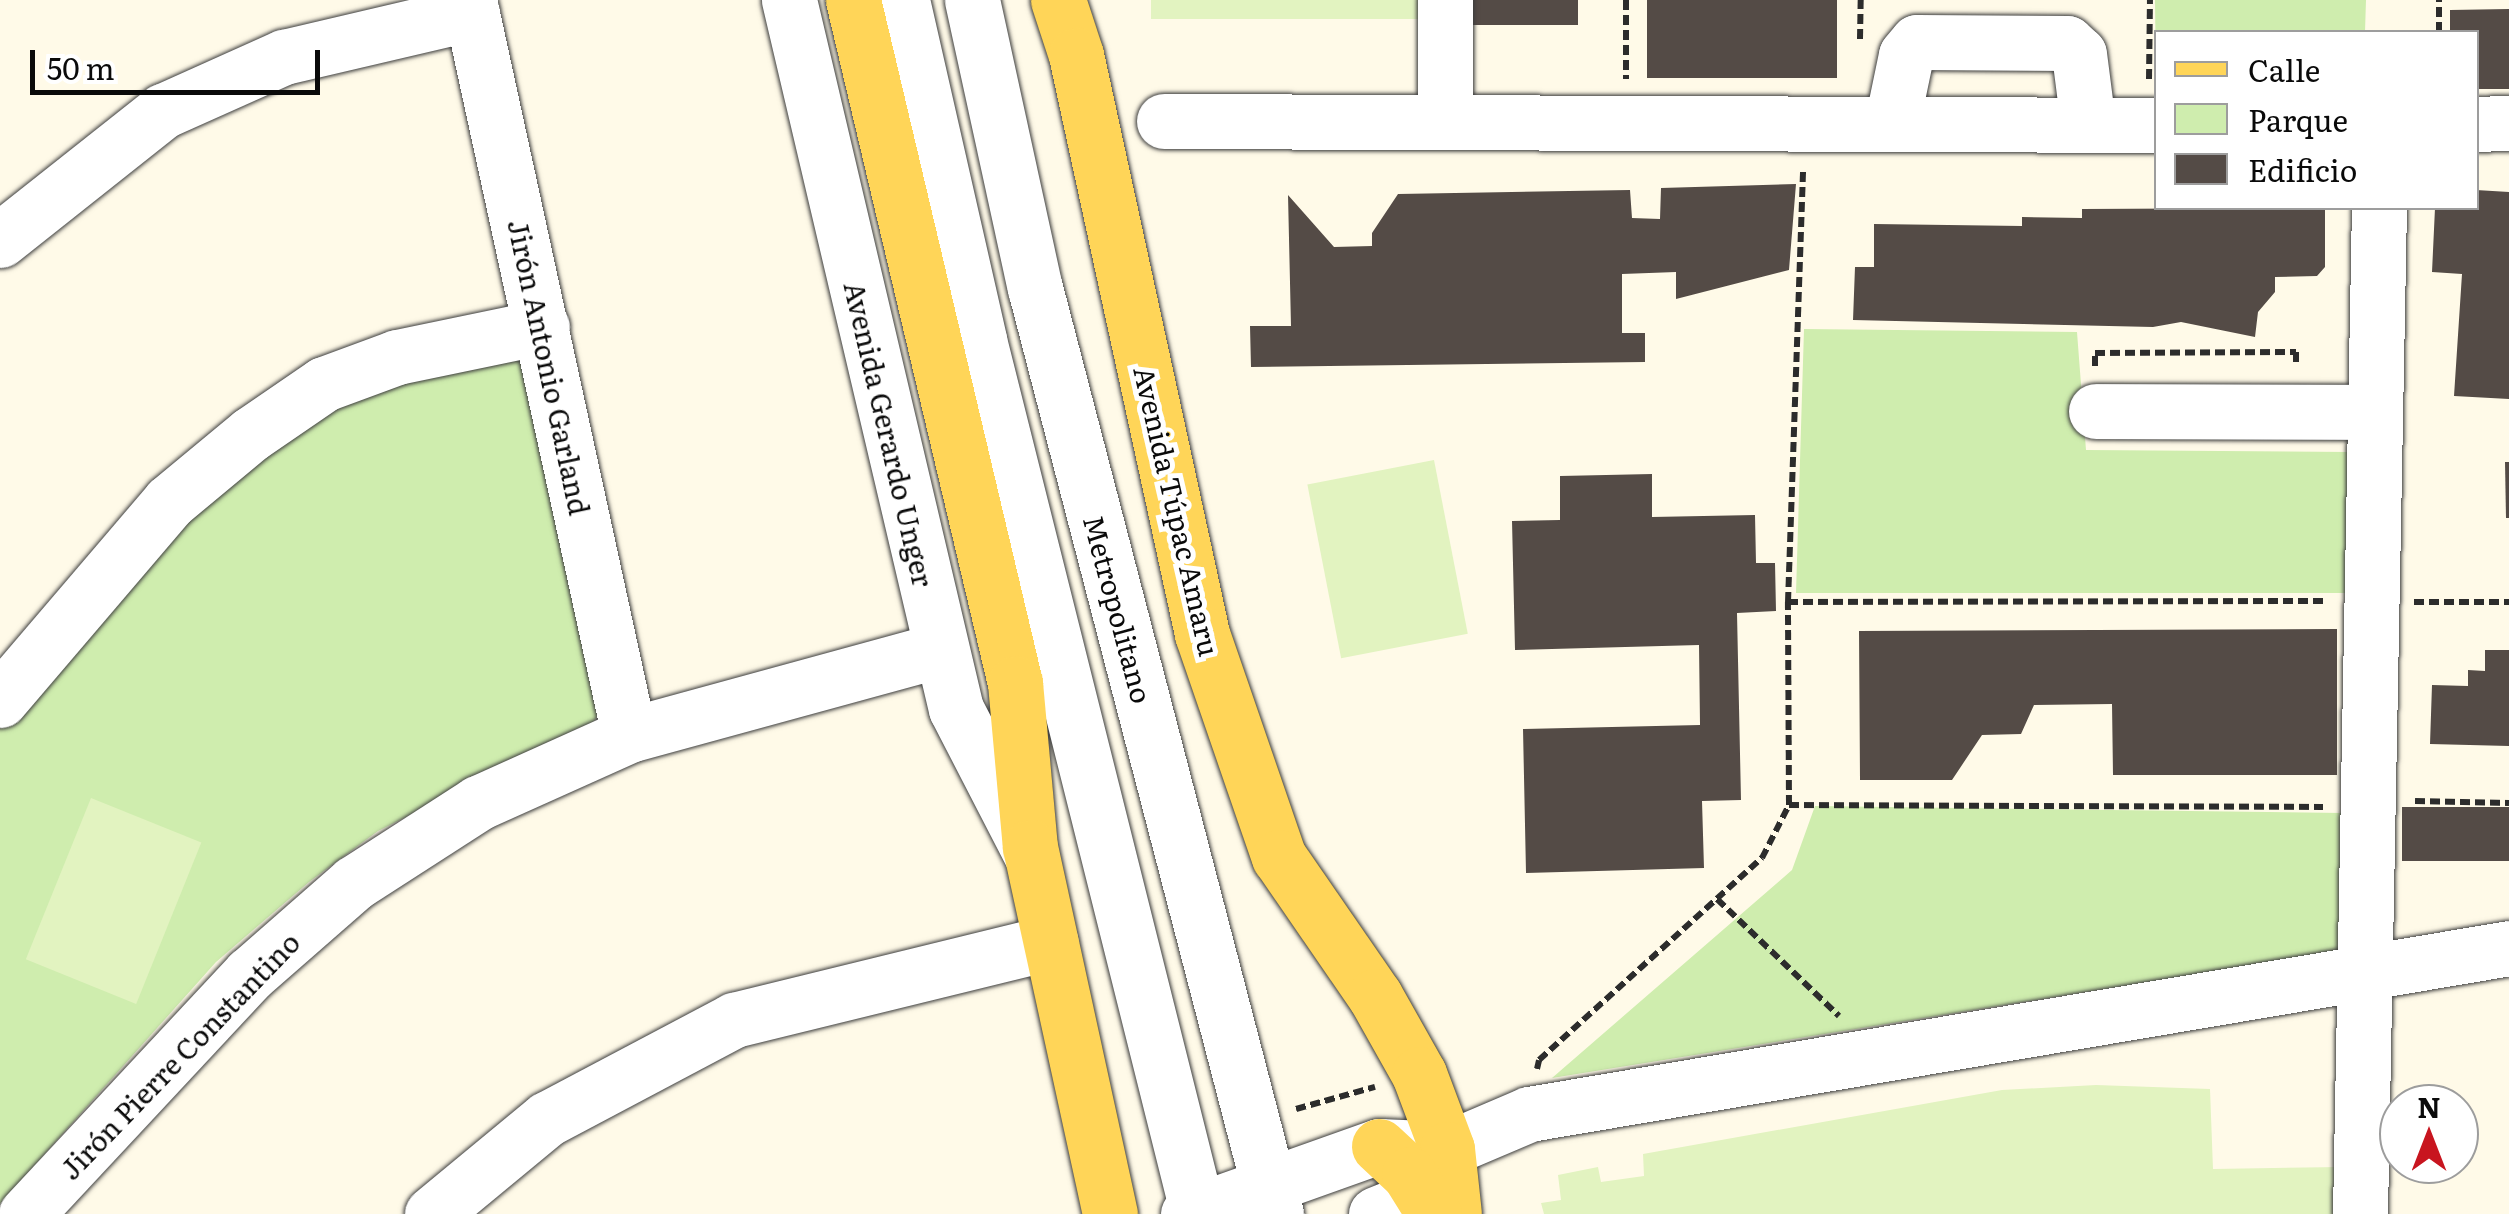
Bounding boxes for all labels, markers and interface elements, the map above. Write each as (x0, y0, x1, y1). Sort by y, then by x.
scale bar (35, 30, 325, 92)
legend (2154, 30, 2479, 210)
text: 50 m (47, 45, 115, 89)
text: Calle (2248, 47, 2320, 91)
text: Parque (2248, 97, 2348, 141)
text: Edificio (2248, 147, 2357, 191)
street label: Jirón Antonio Garland (502, 216, 598, 518)
street label: Avenida Gerardo Unger (839, 278, 941, 590)
street label: Avenida Túpac Amaru (1128, 363, 1228, 659)
street label: Metropolitano (1078, 511, 1160, 707)
street label: Jirón Pierre Constantino (52, 925, 306, 1185)
north arrow (2379, 1084, 2479, 1184)
text: N (2417, 1085, 2441, 1127)

